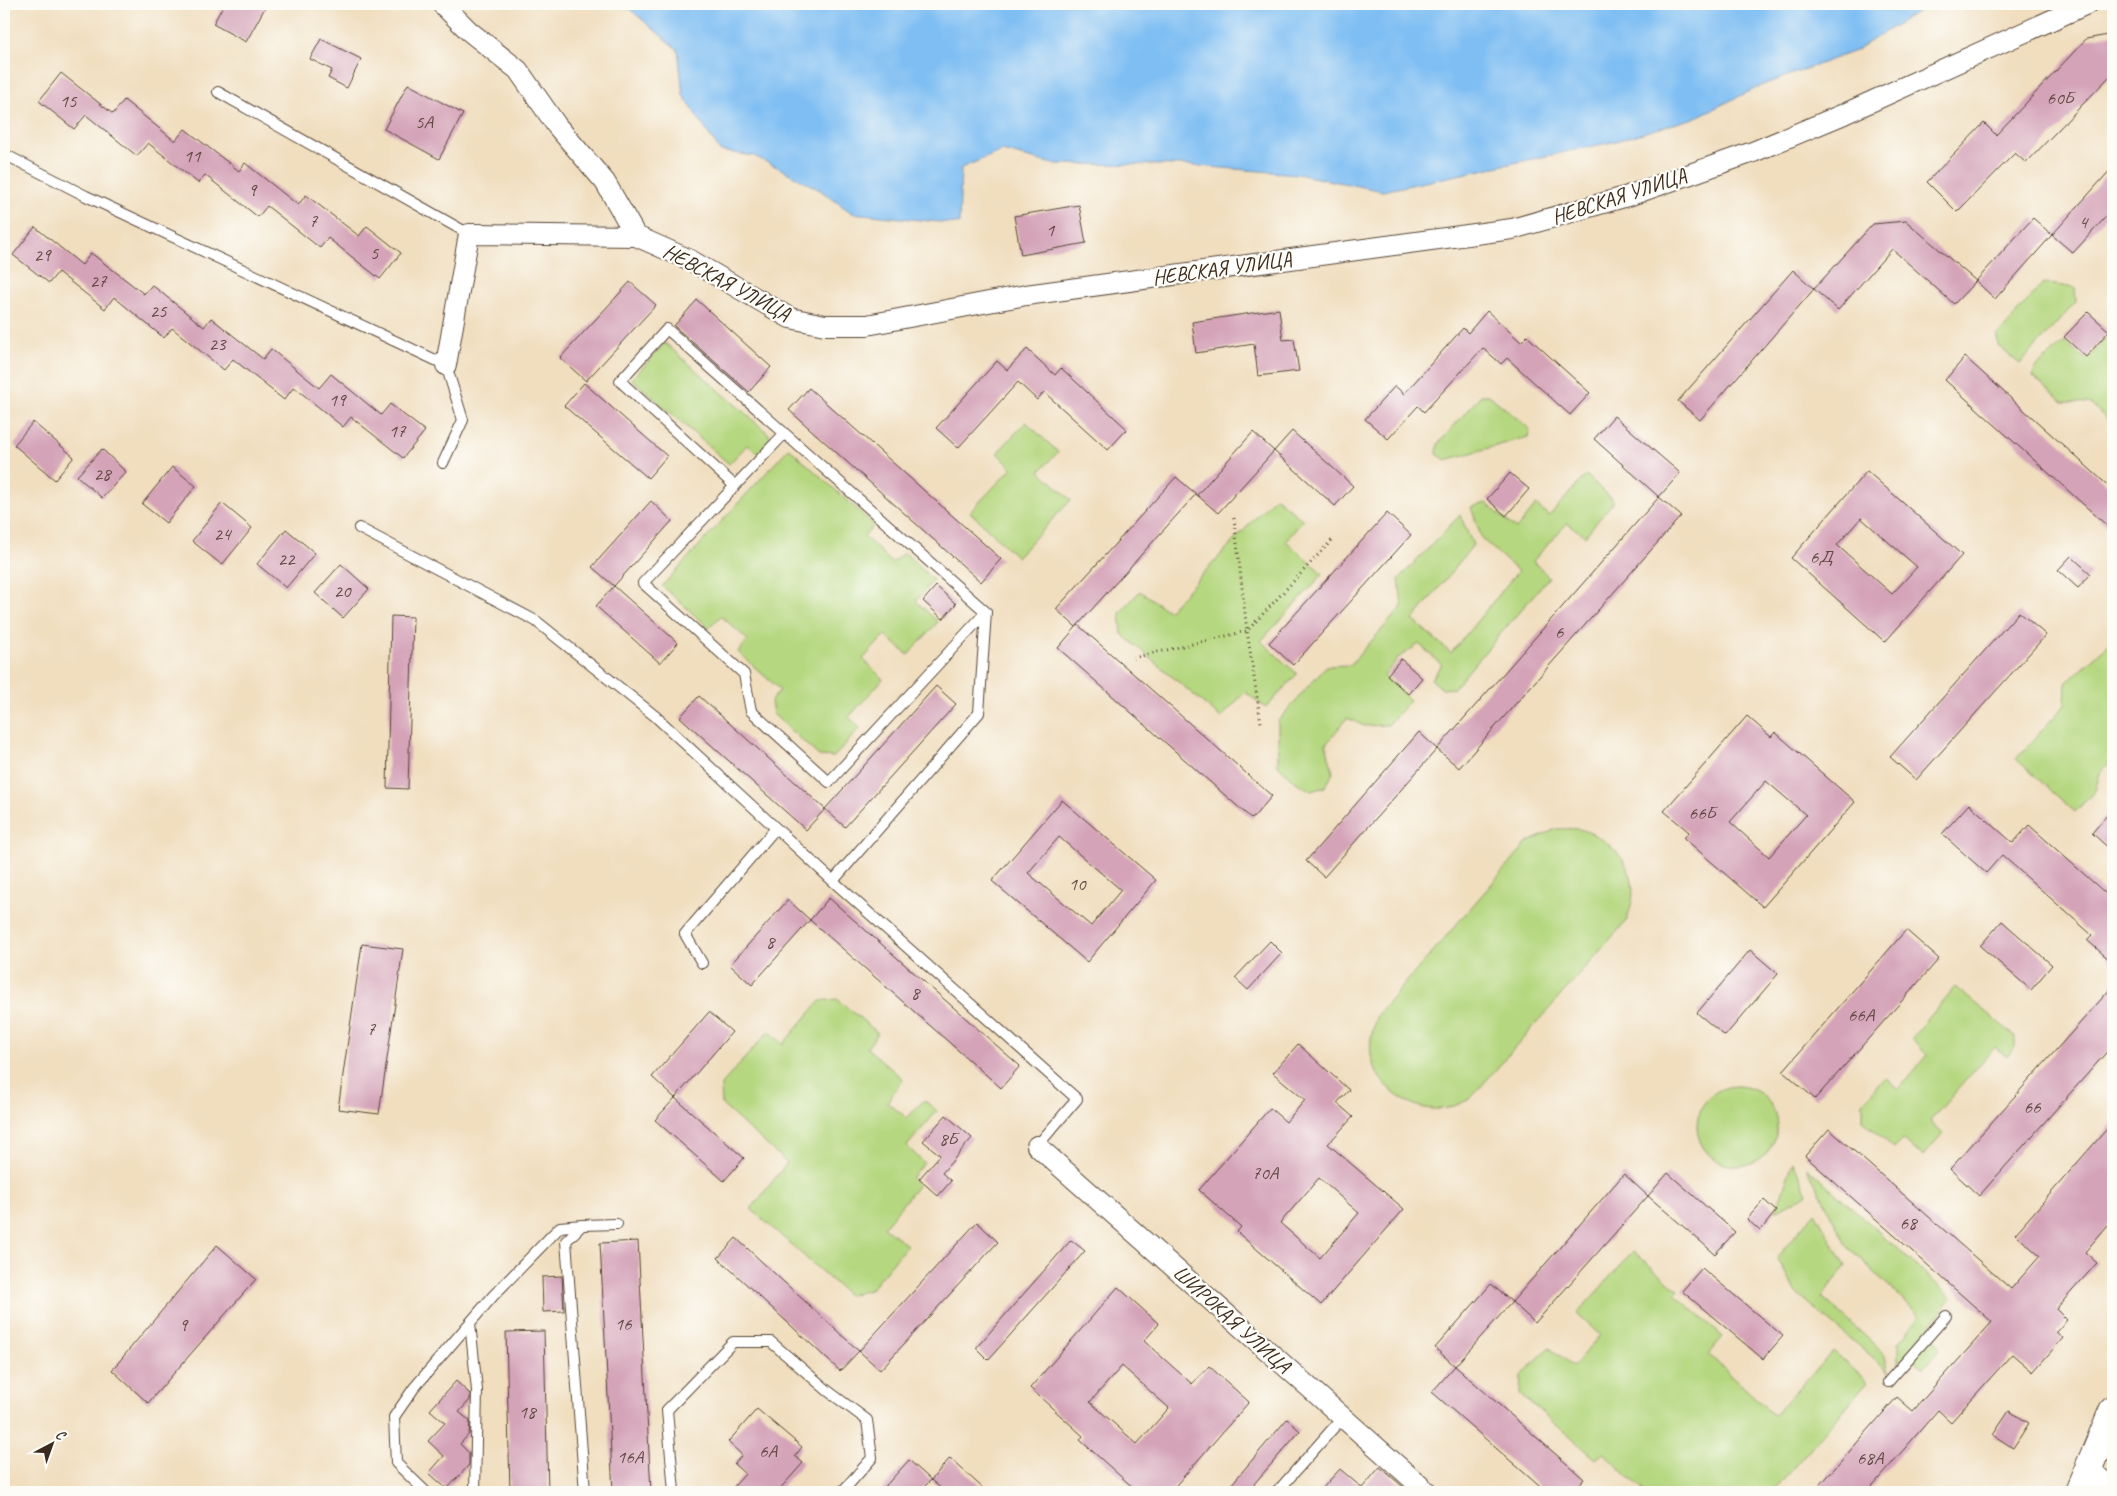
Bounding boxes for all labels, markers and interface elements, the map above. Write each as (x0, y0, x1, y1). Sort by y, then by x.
house number: 60Б (2047, 86, 2077, 110)
house number: 15 (59, 89, 78, 113)
house number: 5А (415, 110, 435, 134)
house number: 11 (183, 144, 202, 168)
street label: НЕВСКАЯ УЛИЦА (1548, 162, 1690, 230)
house number: 9 (248, 178, 258, 202)
house number: 7 (309, 209, 319, 233)
house number: 4 (2079, 210, 2090, 234)
house number: 1 (1046, 218, 1056, 242)
street label: НЕВСКАЯ УЛИЦА (659, 238, 795, 327)
house number: 5 (370, 241, 380, 265)
house number: 29 (33, 243, 52, 267)
street label: НЕВСКАЯ УЛИЦА (1151, 245, 1294, 291)
house number: 27 (89, 269, 108, 293)
house number: 25 (149, 299, 168, 323)
house number: 23 (208, 332, 227, 356)
house number: 19 (328, 388, 347, 412)
house number: 17 (388, 419, 407, 443)
house number: 28 (93, 462, 113, 486)
house number: 24 (213, 522, 233, 546)
house number: 6Д (1810, 545, 1834, 569)
house number: 22 (277, 547, 296, 571)
house number: 20 (333, 579, 352, 603)
house number: 6 (1555, 620, 1565, 644)
house number: 66Б (1689, 801, 1719, 825)
house number: 10 (1068, 872, 1087, 896)
house number: 8 (766, 930, 777, 954)
house number: 8 (911, 981, 922, 1005)
house number: 66А (1848, 1003, 1876, 1027)
house number: 7 (367, 1017, 377, 1041)
house number: 66 (2023, 1095, 2042, 1119)
house number: 8Б (939, 1127, 960, 1151)
house number: 70А (1252, 1161, 1280, 1185)
house number: 68 (1899, 1211, 1919, 1235)
street label: ШИРОКАЯ УЛИЦА (1168, 1259, 1297, 1380)
house number: 16 (614, 1312, 633, 1336)
house number: 9 (179, 1313, 189, 1337)
house number: 18 (518, 1400, 538, 1424)
north arrow (28, 1418, 78, 1468)
text: С (52, 1426, 70, 1445)
house number: 6А (759, 1439, 779, 1463)
house number: 16А (617, 1445, 645, 1469)
house number: 68А (1857, 1446, 1885, 1470)

